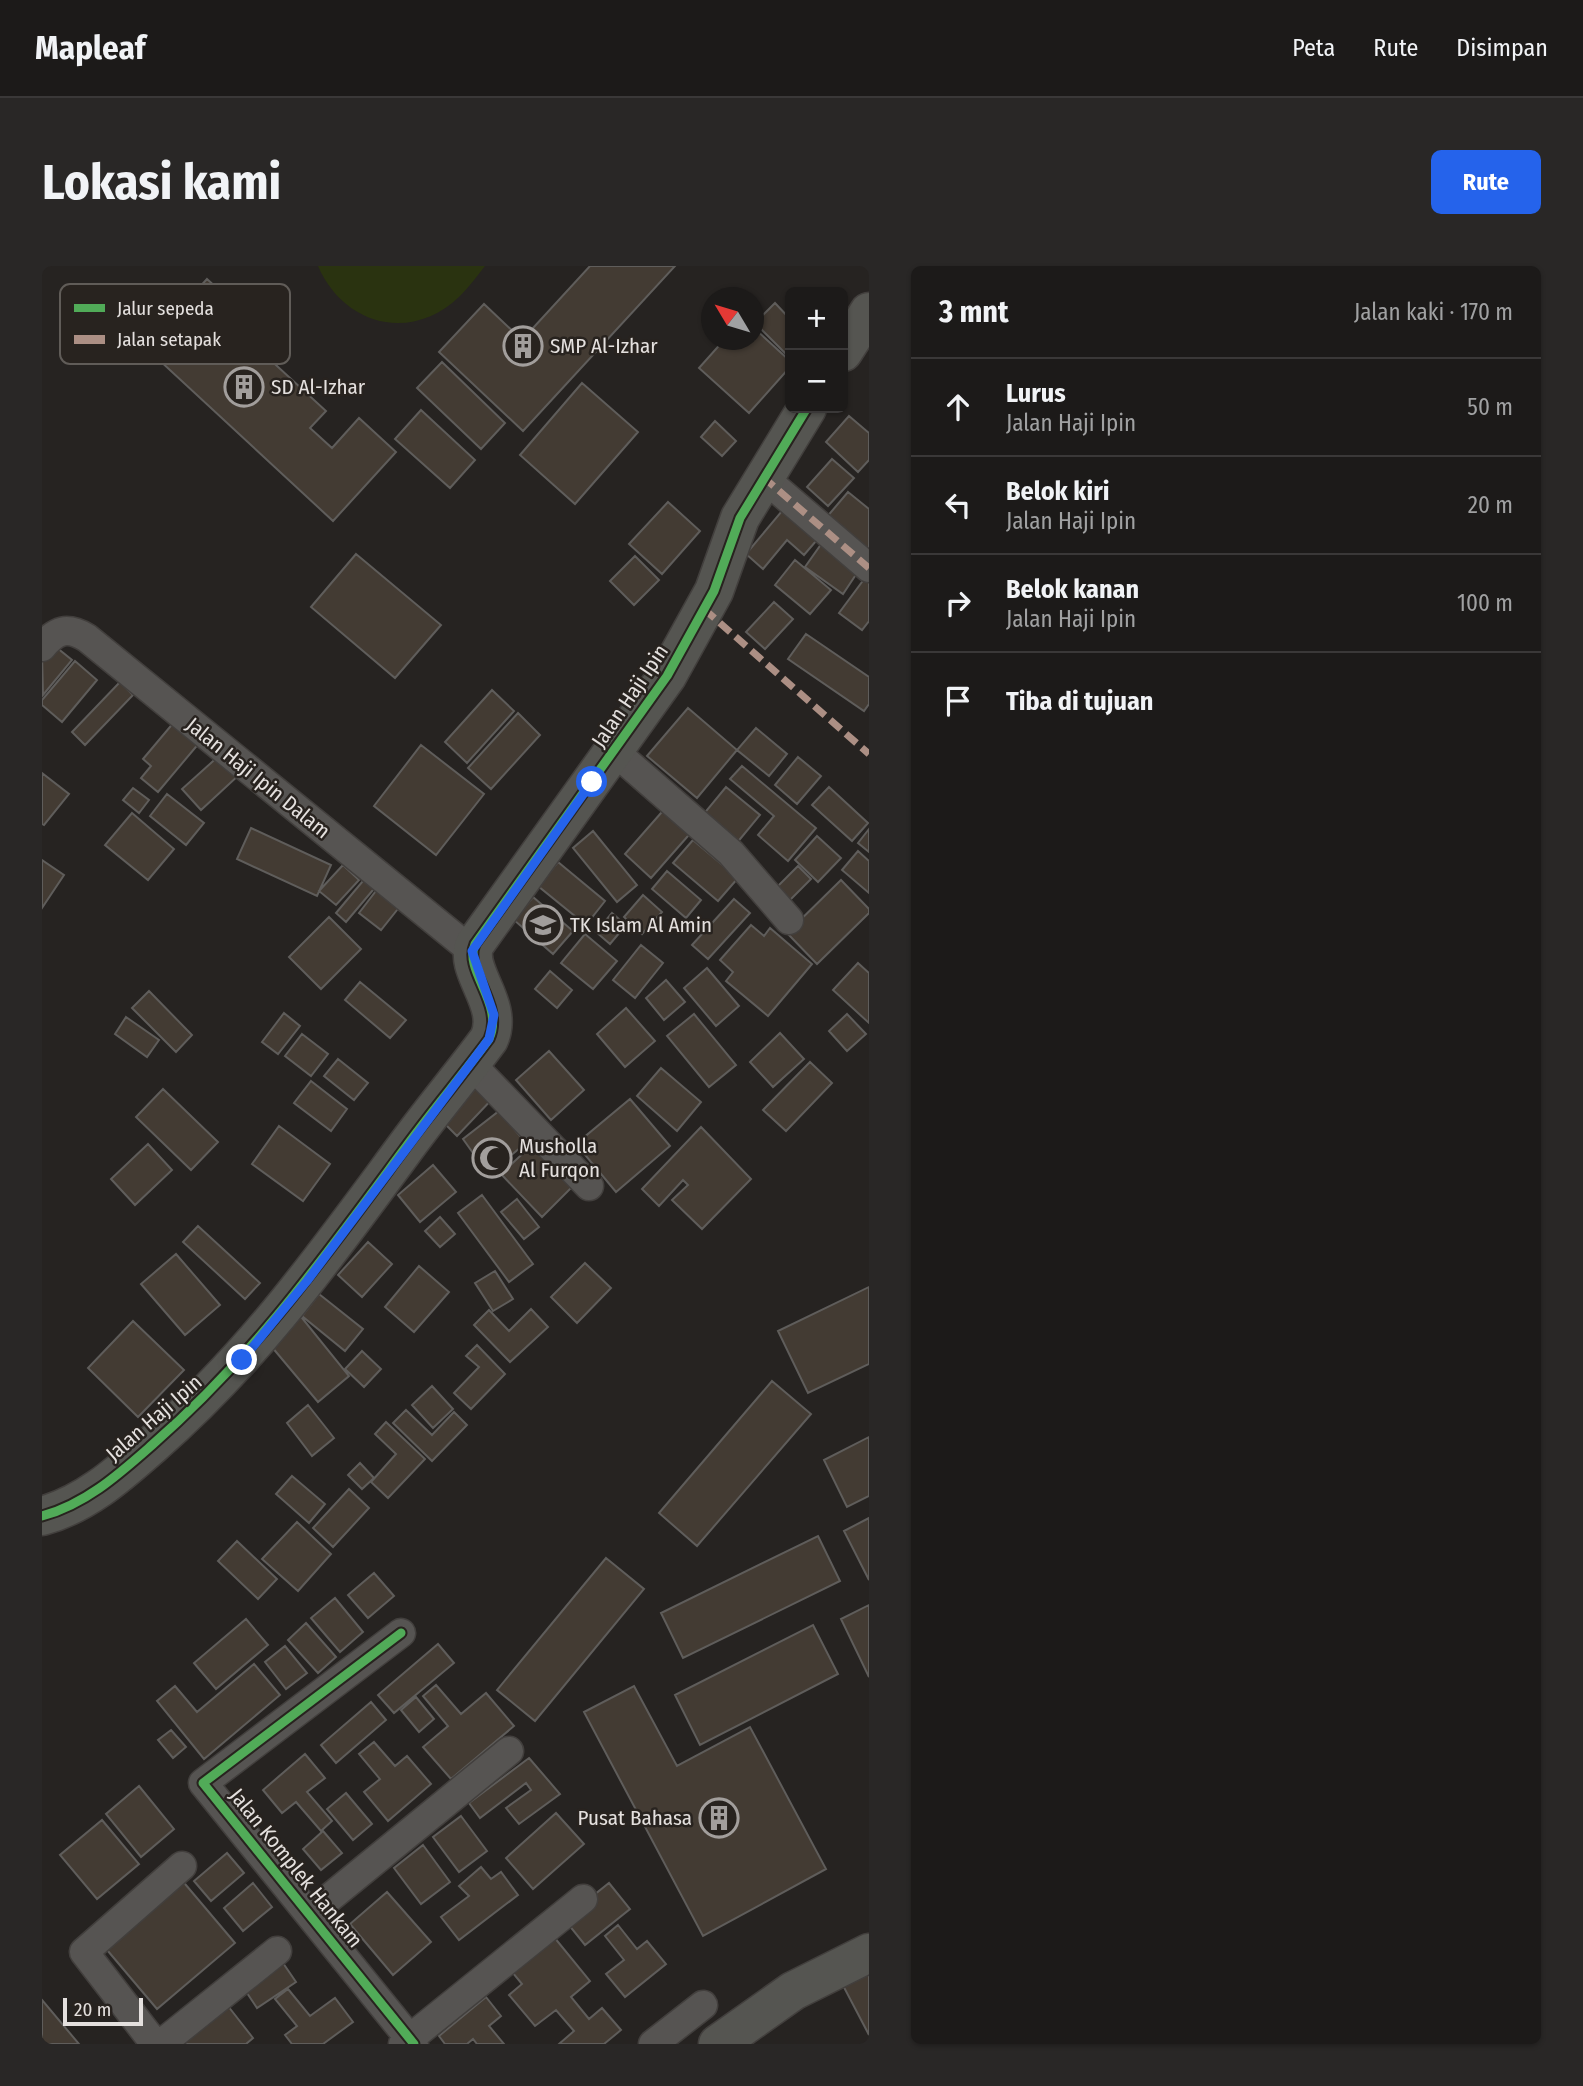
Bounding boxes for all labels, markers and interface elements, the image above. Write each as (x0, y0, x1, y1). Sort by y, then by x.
text: Mapleaf (35, 28, 146, 68)
text: Peta (1292, 34, 1335, 62)
text: Rute (1373, 34, 1418, 62)
text: Disimpan (1456, 34, 1548, 62)
button: Rute (1431, 150, 1541, 214)
text: Lokasi kami (42, 153, 281, 212)
legend (60, 284, 290, 364)
north arrow (701, 287, 764, 350)
map controls (785, 287, 848, 413)
button: + (785, 287, 848, 350)
text: 3 mnt (939, 294, 1009, 330)
text: Jalur sepeda (117, 297, 214, 320)
text: Jalan kaki · 170 m (1354, 298, 1513, 326)
building icon: SMP Al-Izhar (502, 325, 544, 367)
text: Jalan setapak (117, 328, 221, 351)
place label: SMP Al-Izhar (550, 333, 658, 359)
button: − (785, 350, 848, 413)
building icon: SD Al-Izhar (223, 366, 265, 408)
place label: SD Al-Izhar (271, 374, 366, 400)
text: Lurus (1006, 378, 1066, 409)
icon: ahead (939, 388, 977, 426)
text: 50 m (1467, 393, 1513, 421)
text: Jalan Haji Ipin (1006, 409, 1136, 437)
text: Belok kiri (1006, 476, 1109, 507)
icon: left (939, 486, 977, 524)
text: 20 m (1468, 491, 1513, 519)
text: Jalan Haji Ipin (1006, 507, 1136, 535)
text: Belok kanan (1006, 574, 1139, 605)
icon: right (939, 584, 977, 622)
text: 100 m (1457, 589, 1513, 617)
text: Jalan Haji Ipin (1006, 605, 1136, 633)
street label: Jalan Haji Ipin (586, 639, 674, 753)
icon: arrive (939, 682, 977, 720)
text: Tiba di tujuan (1006, 686, 1153, 717)
street label: Jalan Haji Ipin Dalam (181, 712, 335, 844)
route start (576, 766, 607, 797)
school or university icon: TK Islam Al Amin (522, 904, 564, 946)
place label: TK Islam Al Amin (570, 912, 712, 938)
place label: Musholla Al Furqon (519, 1133, 600, 1183)
mosque icon: Musholla Al Furqon (471, 1137, 513, 1179)
route end (226, 1344, 257, 1375)
street label: Jalan Haji Ipin (101, 1369, 207, 1467)
street label: Jalan Komplek Hankam (224, 1783, 368, 1953)
building icon: Pusat Bahasa (698, 1797, 740, 1839)
place label: Pusat Bahasa (578, 1805, 692, 1831)
scale bar (63, 1995, 144, 2027)
text: 20 m (74, 1998, 111, 2021)

